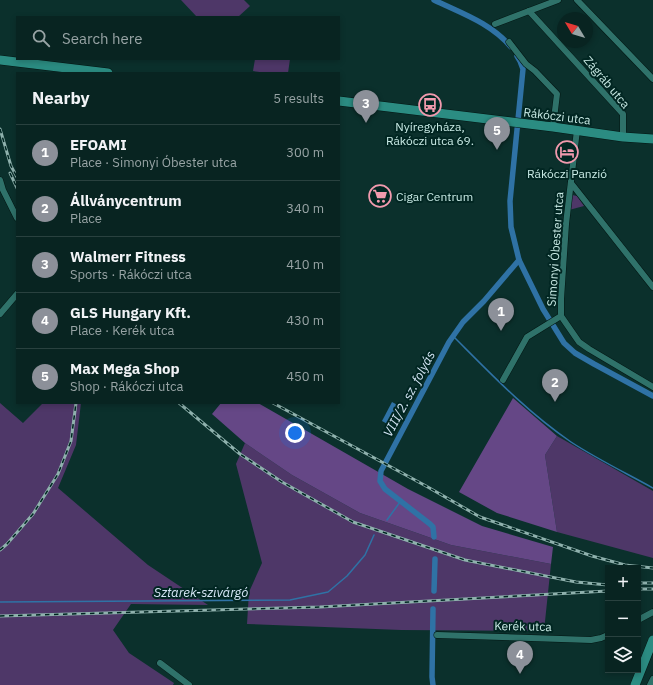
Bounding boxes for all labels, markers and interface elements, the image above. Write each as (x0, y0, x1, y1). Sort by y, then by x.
north arrow (557, 12, 593, 48)
search box (16, 16, 340, 60)
icon: search (30, 27, 52, 49)
text: Search here (62, 29, 142, 48)
street label: Zágráb utca (581, 53, 634, 112)
text: Nearby (32, 87, 90, 109)
text: 5 results (273, 90, 324, 107)
pin: 3 (353, 90, 379, 123)
bus stop icon: Nyíregyháza, Rákóczi utca 69. (417, 92, 443, 118)
street label: Rákóczi utca (523, 104, 592, 128)
pin: 5 (484, 117, 510, 150)
place label: Nyíregyháza, Rákóczi utca 69. (386, 119, 474, 148)
text: EFOAMI (70, 135, 127, 154)
hotel icon: Rákóczi Panzió (554, 139, 580, 165)
text: 1 (41, 144, 49, 161)
text: 300 m (286, 144, 324, 161)
text: Place · Simonyi Óbester utca (70, 154, 237, 171)
place label: Rákóczi Panzió (527, 166, 607, 181)
supermarket icon: Cigar Centrum (367, 183, 393, 209)
place label: Cigar Centrum (396, 189, 473, 204)
text: Állványcentrum (70, 191, 182, 210)
street label: Simonyi Óbester utca (544, 191, 567, 307)
text: 2 (41, 200, 49, 217)
text: 340 m (286, 200, 324, 217)
text: Place (70, 210, 102, 227)
text: Walmerr Fitness (70, 247, 186, 266)
text: 3 (41, 256, 49, 273)
text: 410 m (286, 256, 324, 273)
text: Sports · Rákóczi utca (70, 266, 192, 283)
pin: 1 (488, 298, 514, 331)
text: GLS Hungary Kft. (70, 303, 191, 322)
text: 4 (41, 312, 49, 329)
text: 430 m (286, 312, 324, 329)
text: Place · Kerék utca (70, 322, 175, 339)
water label: VIII/2. sz. folyás (379, 348, 439, 440)
text: Max Mega Shop (70, 359, 180, 378)
text: 5 (41, 368, 49, 385)
text: 450 m (286, 368, 324, 385)
pin: 2 (542, 369, 568, 402)
text: Shop · Rákóczi utca (70, 378, 183, 395)
your location (285, 423, 305, 443)
map controls (605, 565, 641, 673)
button: + (605, 565, 641, 601)
water label: Sztarek-szivárgó (154, 584, 248, 601)
button: − (605, 601, 641, 637)
street label: Kerék utca (494, 618, 552, 634)
button: layers (605, 637, 641, 673)
pin: 4 (507, 641, 533, 674)

